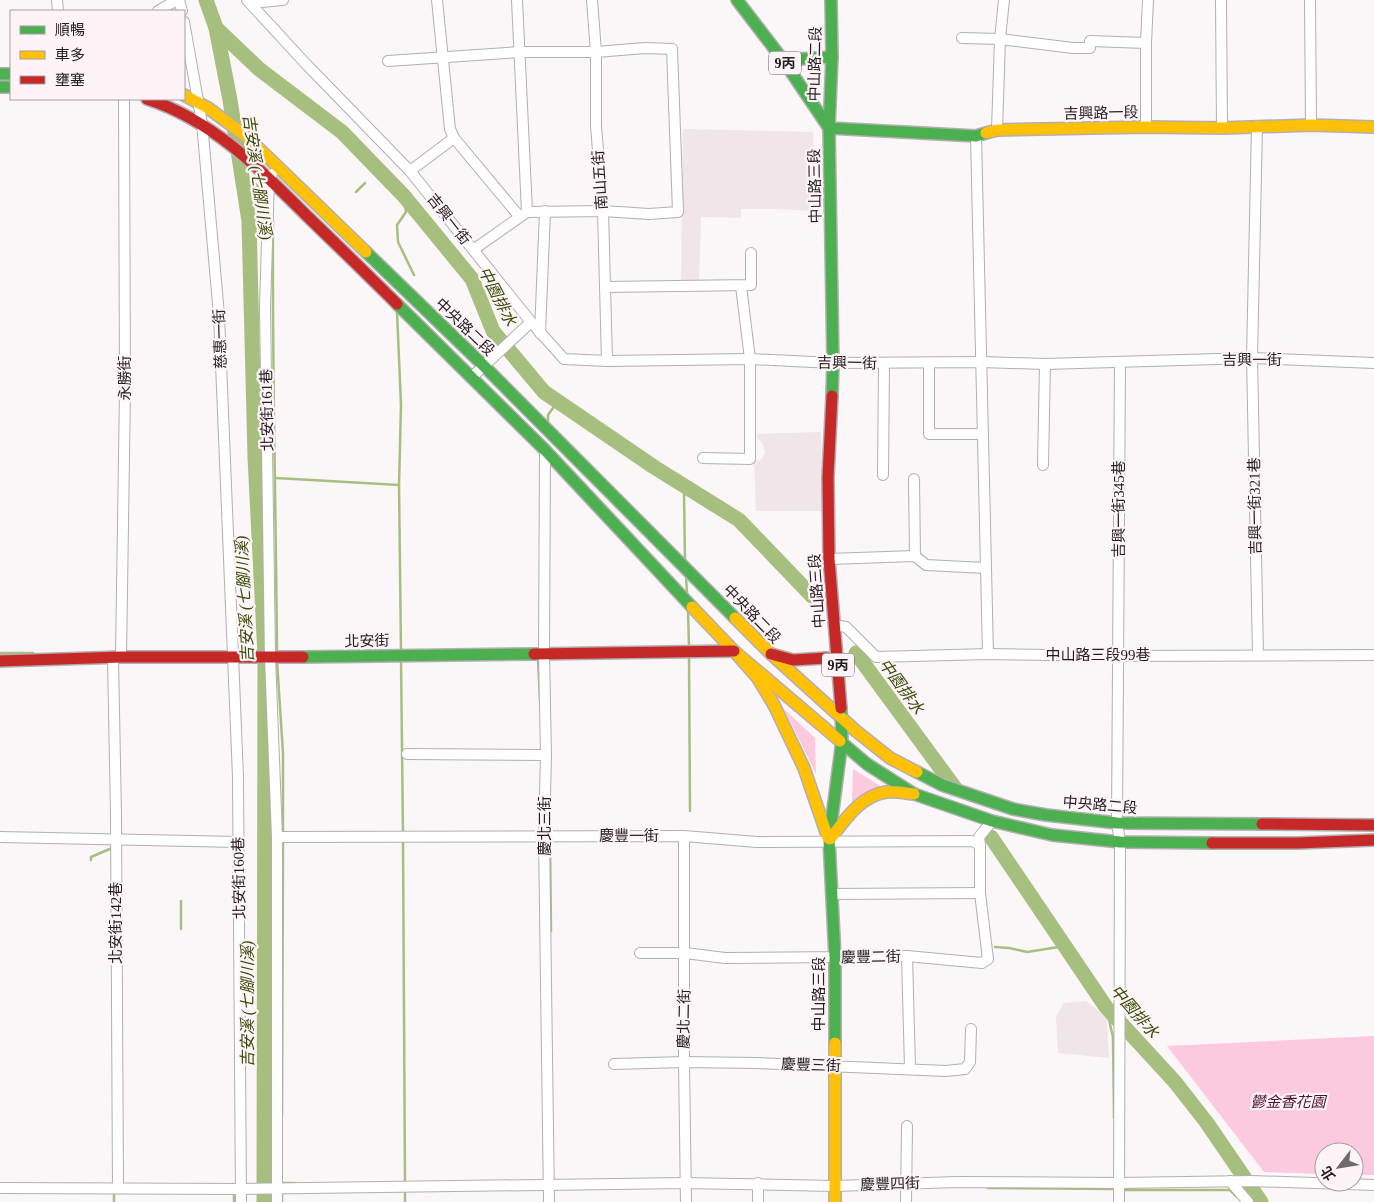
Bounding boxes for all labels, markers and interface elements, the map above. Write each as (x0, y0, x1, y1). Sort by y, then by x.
legend (10, 10, 185, 100)
text: 順暢 (55, 22, 85, 38)
street label: 中山路二段 (806, 26, 824, 102)
text: 車多 (55, 47, 85, 63)
road number: 9丙 (769, 52, 801, 74)
text: 壅塞 (55, 72, 85, 88)
street label: 吉興路一段 (1063, 104, 1139, 122)
water label: 吉安溪 (七腳川溪) (239, 113, 275, 241)
street label: 中山路三段 (806, 148, 824, 224)
street label: 南山五街 (590, 150, 610, 210)
street label: 吉興一街 (424, 190, 474, 248)
water label: 中園排水 (475, 264, 520, 329)
street label: 中央路二段 (432, 295, 498, 359)
street label: 慈惠一街 (211, 309, 229, 369)
street label: 吉興一街 (1222, 352, 1282, 368)
street label: 吉興一街 (817, 354, 877, 372)
street label: 永勝街 (117, 355, 133, 401)
street label: 北安街161巷 (257, 369, 276, 451)
street label: 吉興一街321巷 (1246, 457, 1264, 555)
street label: 吉興一街345巷 (1111, 460, 1127, 558)
water label: 吉安溪 (七腳川溪) (233, 535, 257, 663)
street label: 中山路三段 (806, 553, 828, 629)
street label: 中央路二段 (720, 581, 784, 647)
street label: 北安街 (344, 632, 390, 649)
street label: 中山路三段99巷 (1045, 647, 1151, 663)
road number: 9丙 (822, 654, 854, 676)
water label: 中園排水 (876, 655, 928, 718)
street label: 中央路二段 (1062, 794, 1138, 816)
street label: 慶北三街 (536, 796, 553, 856)
street label: 慶豐一街 (599, 827, 659, 844)
street label: 北安街160巷 (229, 837, 248, 919)
street label: 北安街142巷 (107, 882, 124, 964)
water label: 吉安溪 (七腳川溪) (239, 941, 257, 1067)
street label: 慶豐二街 (841, 947, 901, 966)
street label: 中山路三段 (811, 956, 827, 1032)
water label: 中園排水 (1107, 982, 1163, 1042)
street label: 慶北二街 (674, 989, 693, 1049)
street label: 慶豐三街 (781, 1055, 841, 1074)
park label: 鬱金香花園 (1250, 1094, 1327, 1110)
north arrow (1314, 1142, 1364, 1192)
text: 北 (1318, 1164, 1338, 1183)
street label: 慶豐四街 (860, 1174, 920, 1193)

